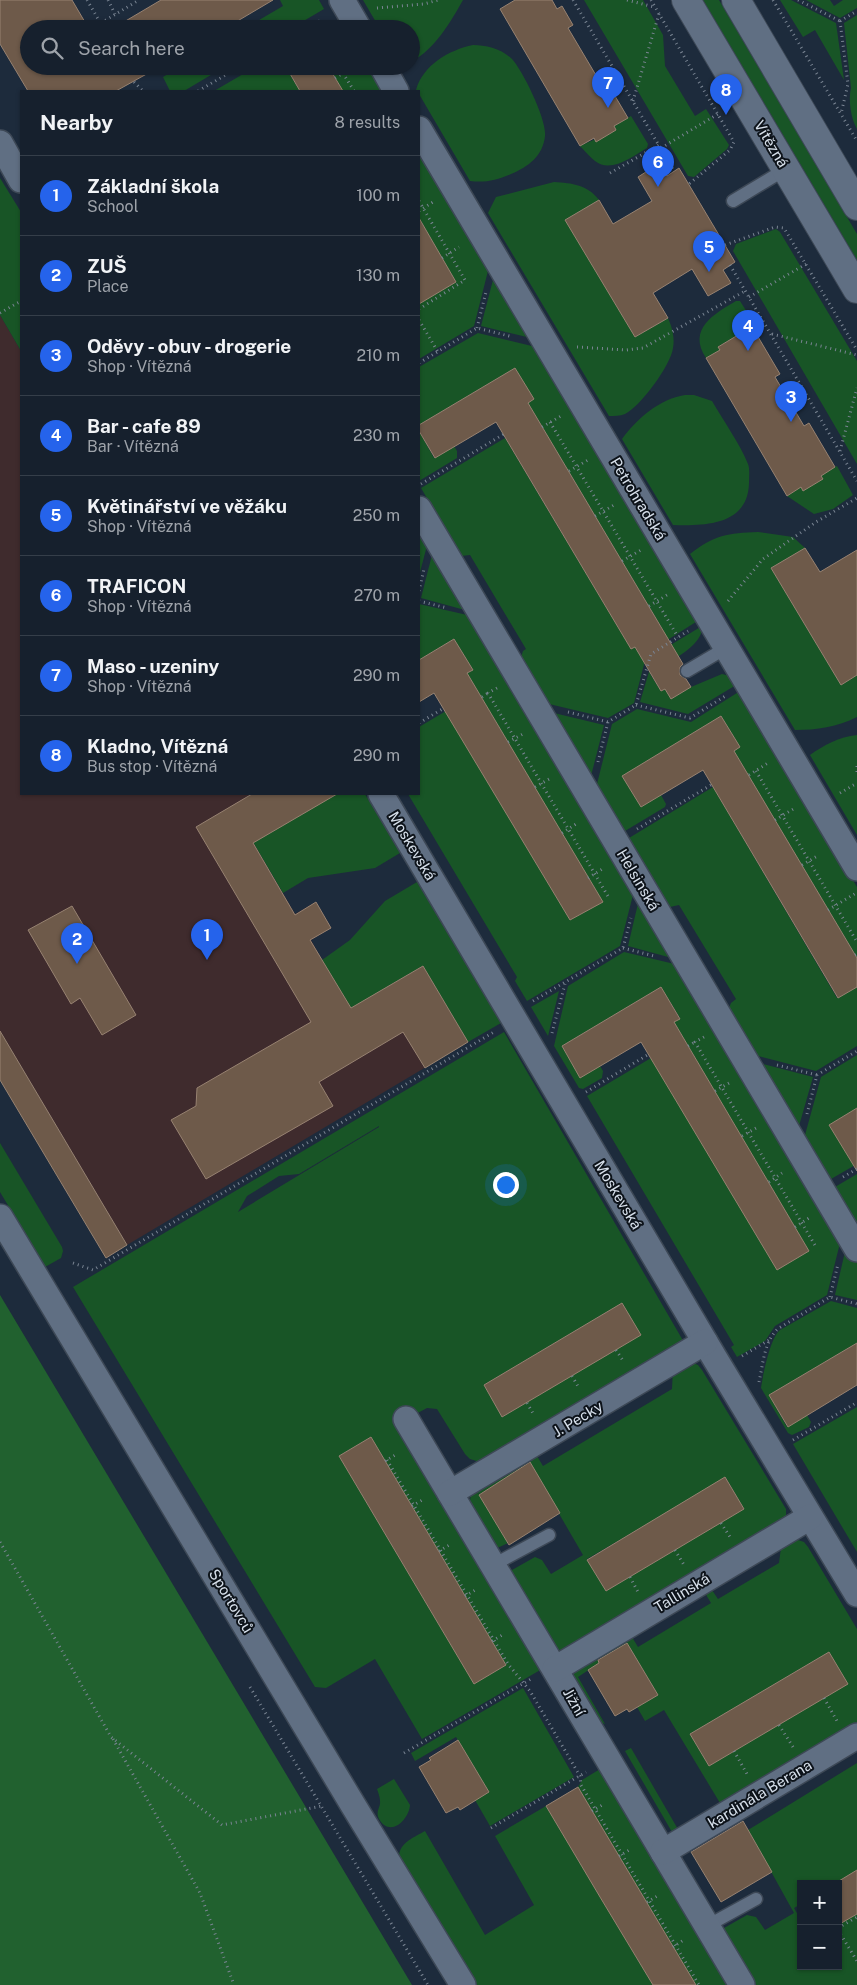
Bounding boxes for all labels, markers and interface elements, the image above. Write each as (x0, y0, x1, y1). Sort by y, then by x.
search box (20, 20, 420, 75)
icon: search (38, 34, 66, 62)
text: Search here (78, 37, 185, 59)
pin: 7 (592, 67, 624, 108)
pin: 8 (710, 74, 742, 115)
text: Nearby (40, 110, 113, 135)
text: 8 results (335, 113, 400, 132)
street label: Vítězná (751, 117, 792, 170)
pin: 6 (642, 146, 674, 187)
text: Základní škola (87, 175, 219, 197)
text: 1 (53, 186, 59, 205)
text: 100 m (356, 186, 400, 205)
text: School (87, 197, 138, 216)
pin: 5 (693, 231, 725, 272)
text: ZUŠ (87, 255, 127, 277)
text: 2 (51, 266, 61, 285)
text: 130 m (356, 266, 400, 285)
text: Place (87, 277, 129, 296)
pin: 4 (732, 310, 764, 351)
text: Oděvy - obuv - drogerie (87, 335, 291, 357)
text: 3 (51, 346, 61, 365)
text: 210 m (356, 346, 400, 365)
text: Shop · Vítězná (87, 357, 191, 376)
pin: 3 (775, 381, 807, 422)
text: Bar - cafe 89 (87, 415, 201, 437)
text: 4 (51, 426, 61, 445)
text: 230 m (353, 426, 400, 445)
text: Bar · Vítězná (87, 437, 179, 456)
street label: Petrohradská (607, 454, 670, 543)
text: Květinářství ve věžáku (87, 495, 287, 517)
text: 5 (51, 506, 61, 525)
text: 250 m (353, 506, 400, 525)
text: Shop · Vítězná (87, 517, 191, 536)
text: TRAFICON (87, 575, 186, 597)
text: 6 (51, 586, 61, 605)
text: 270 m (354, 586, 400, 605)
text: Shop · Vítězná (87, 597, 191, 616)
text: Maso - uzeniny (87, 655, 219, 677)
text: 7 (51, 666, 61, 685)
text: 290 m (353, 666, 400, 685)
text: Shop · Vítězná (87, 677, 191, 696)
text: Kladno, Vítězná (87, 735, 228, 757)
text: 8 (51, 746, 61, 765)
text: 290 m (353, 746, 400, 765)
text: Bus stop · Vítězná (87, 757, 217, 776)
street label: Moskevská (385, 808, 440, 883)
street label: Helsinská (614, 846, 663, 913)
pin: 1 (191, 919, 223, 960)
pin: 2 (61, 923, 93, 964)
street label: Moskevská (591, 1157, 646, 1232)
your location (493, 1172, 519, 1198)
street label: J. Pecky (550, 1397, 606, 1440)
street label: Sportovců (206, 1566, 257, 1636)
street label: Tallinská (651, 1569, 713, 1616)
street label: Jižní (560, 1685, 589, 1719)
street label: kardinála Berana (705, 1756, 815, 1831)
map controls (797, 1880, 842, 1970)
button: + (797, 1880, 842, 1925)
button: − (797, 1925, 842, 1970)

